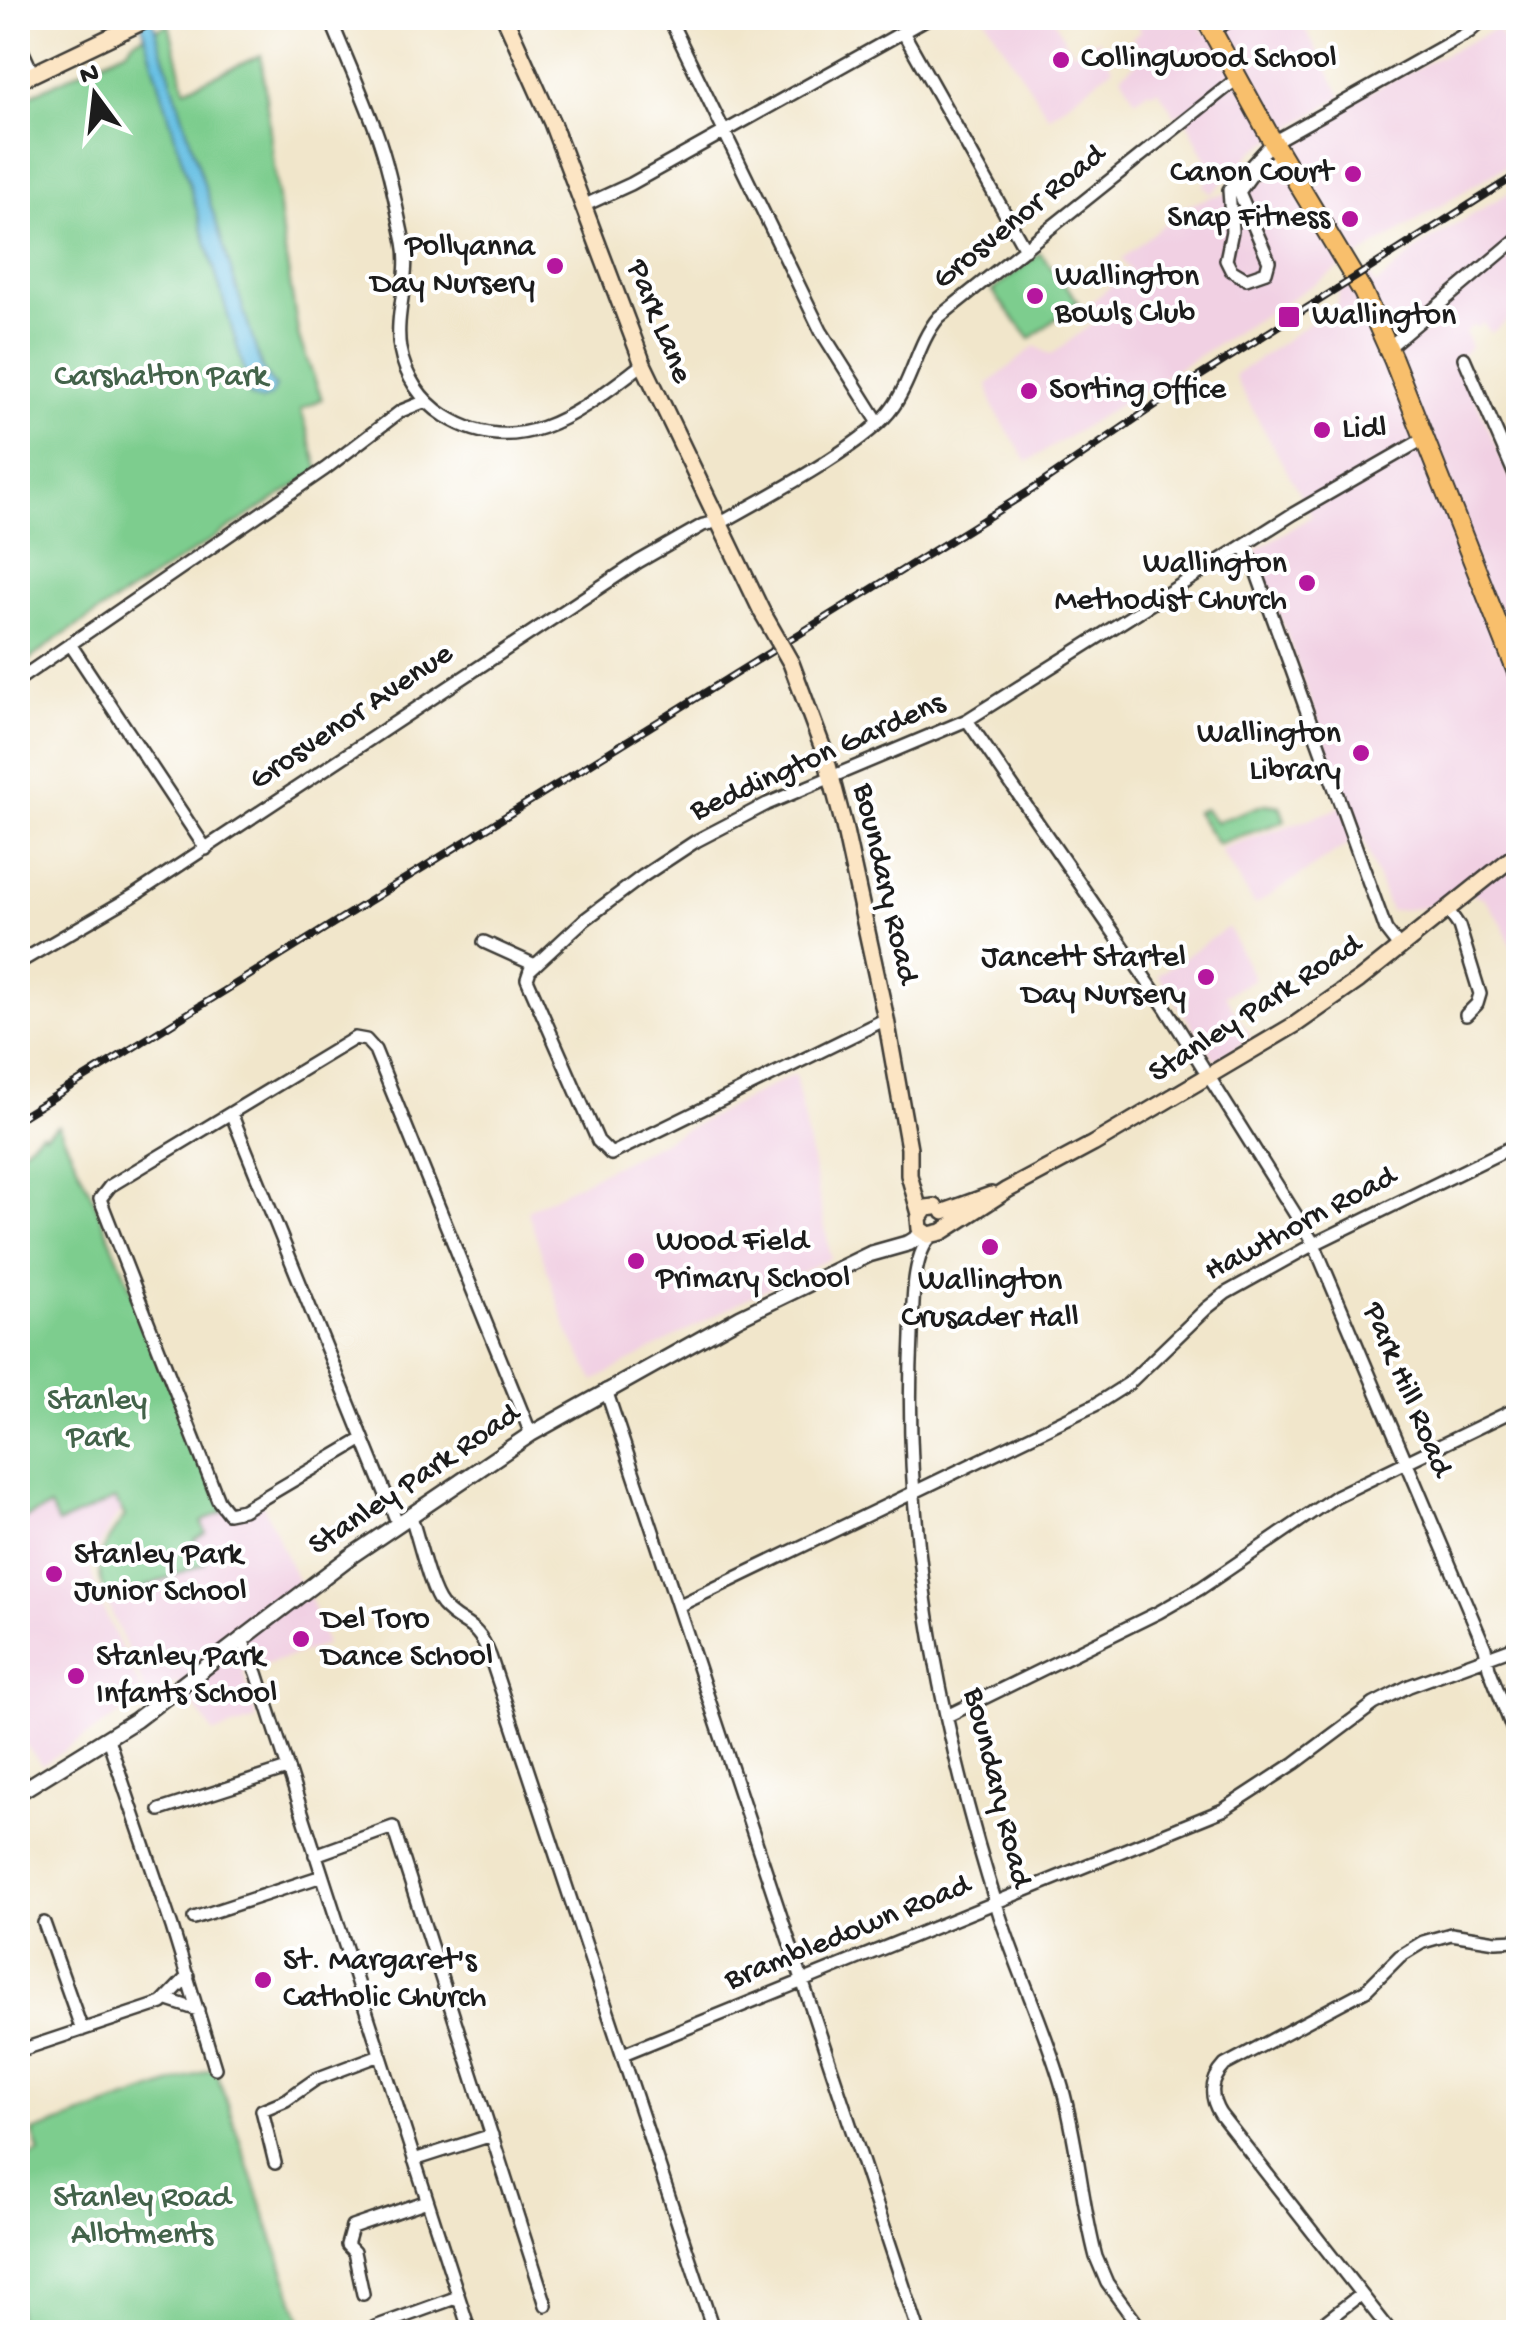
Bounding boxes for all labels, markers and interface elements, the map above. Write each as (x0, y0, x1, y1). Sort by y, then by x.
place label: Collingwood School (1081, 41, 1337, 79)
north arrow (45, 45, 145, 145)
marker: Collingwood School (1050, 49, 1072, 71)
text: N (77, 57, 103, 94)
street label: Grosvenor Road (926, 135, 1116, 299)
place label: Canon Court (1170, 155, 1336, 193)
marker: Canon Court (1342, 163, 1364, 185)
place label: Snap Fitness (1167, 200, 1331, 238)
marker: Snap Fitness (1339, 208, 1361, 230)
place label: Pollyanna Day Nursery (368, 229, 536, 304)
street label: Park Lane (616, 254, 700, 390)
marker: Pollyanna Day Nursery (544, 255, 566, 277)
place label: Wallington Bowls Club (1054, 259, 1199, 334)
marker: Wallington Bowls Club (1024, 285, 1046, 307)
place label: Wallington (1312, 298, 1456, 336)
marker: Wallington (1276, 304, 1302, 330)
park label: Carshalton Park (54, 359, 271, 397)
place label: Sorting Office (1049, 372, 1226, 410)
marker: Sorting Office (1018, 380, 1040, 402)
place label: Lidl (1342, 411, 1386, 449)
marker: Lidl (1311, 419, 1333, 441)
place label: Wallington Methodist Church (1054, 546, 1287, 621)
marker: Wallington Methodist Church (1296, 572, 1318, 594)
street label: Grosvenor Avenue (243, 636, 461, 800)
street label: Beddington Gardens (684, 684, 952, 832)
place label: Wallington Library (1197, 716, 1341, 791)
marker: Wallington Library (1350, 742, 1372, 764)
street label: Boundary Road (842, 779, 926, 990)
street label: Stanley Park Road (1142, 926, 1371, 1093)
place label: Jancett Startel Day Nursery (981, 940, 1186, 1015)
marker: Jancett Startel Day Nursery (1195, 966, 1217, 988)
street label: Hawthorn Road (1199, 1157, 1405, 1291)
place label: Wood Field Primary School (655, 1224, 850, 1299)
marker: Wallington Crusader Hall (979, 1236, 1001, 1258)
marker: Wood Field Primary School (625, 1250, 647, 1272)
place label: Wallington Crusader Hall (901, 1263, 1079, 1338)
street label: Park Hill Road (1352, 1296, 1461, 1485)
park label: Stanley Park (47, 1383, 147, 1458)
street label: Stanley Park Road (302, 1395, 530, 1566)
place label: Stanley Park Junior School (74, 1537, 247, 1612)
marker: Stanley Park Junior School (43, 1563, 65, 1585)
place label: Del Toro Dance School (319, 1602, 493, 1677)
marker: Del Toro Dance School (290, 1628, 312, 1650)
place label: Stanley Park Infants School (96, 1639, 277, 1714)
marker: Stanley Park Infants School (65, 1665, 87, 1687)
street label: Boundary Road (953, 1683, 1040, 1894)
street label: Brambledown Road (719, 1867, 978, 2001)
place label: St. Margaret's Catholic Church (283, 1943, 486, 2018)
marker: St. Margaret's Catholic Church (252, 1969, 274, 1991)
park label: Stanley Road Allotments (53, 2180, 233, 2255)

